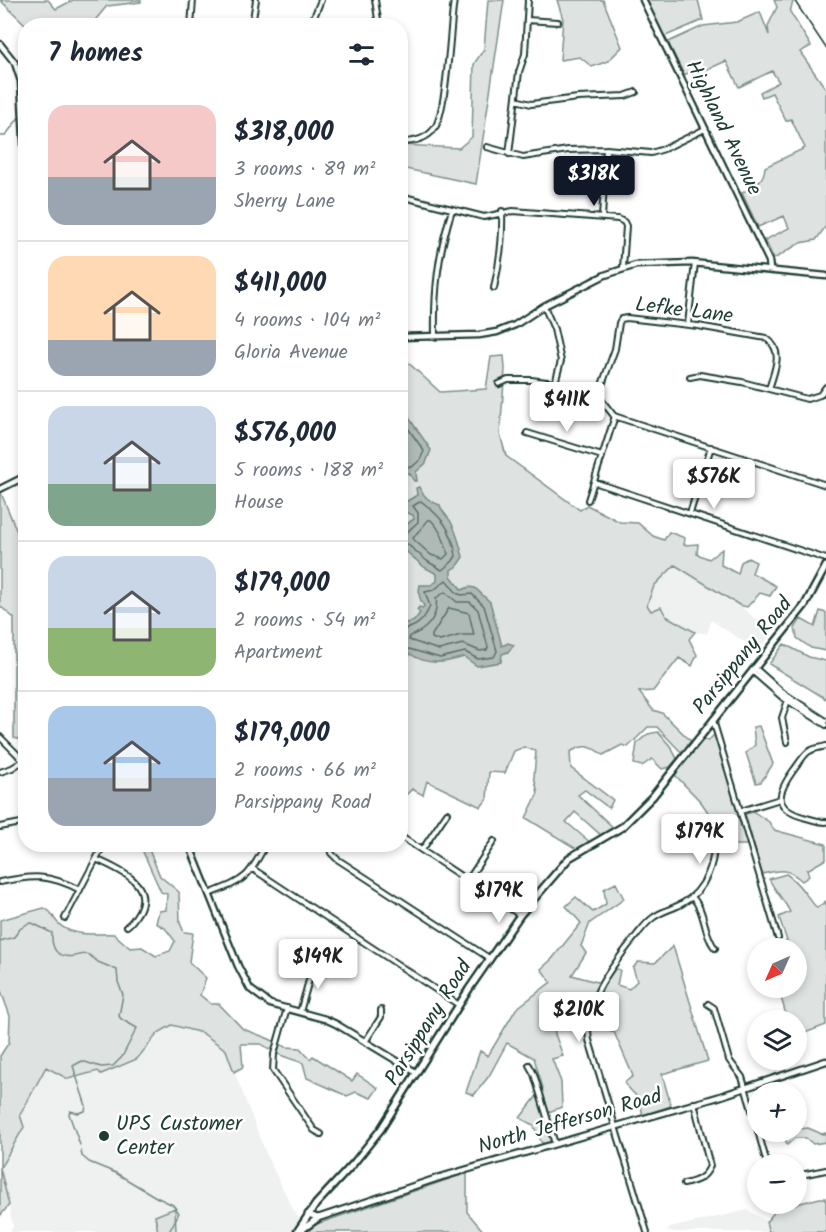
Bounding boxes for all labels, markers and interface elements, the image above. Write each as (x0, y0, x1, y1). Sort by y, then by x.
text: 7 homes (48, 33, 143, 75)
icon: filters (345, 38, 378, 71)
street label: Highland Avenue (676, 55, 770, 202)
text: $318,000 (234, 112, 334, 154)
icon: home (96, 129, 168, 201)
text: 3 rooms · 89 m² (234, 154, 375, 186)
pin: $318K (552, 156, 636, 207)
text: $318K (568, 159, 620, 191)
text: Sherry Lane (234, 186, 335, 218)
text: $411,000 (234, 263, 326, 305)
icon: home (96, 280, 168, 352)
street label: Lefke Lane (633, 289, 735, 333)
text: 4 rooms · 104 m² (234, 305, 380, 337)
text: Gloria Avenue (234, 337, 348, 369)
pin: $411K (525, 382, 609, 433)
text: $411K (544, 385, 590, 417)
text: $576,000 (234, 413, 336, 455)
icon: home (96, 430, 168, 502)
text: 5 rooms · 188 m² (234, 455, 383, 487)
pin: $576K (672, 459, 756, 510)
text: $576K (687, 462, 741, 494)
text: House (234, 487, 284, 519)
text: $179,000 (234, 563, 330, 605)
icon: home (96, 580, 168, 652)
street label: Parsippany Road (685, 589, 801, 722)
text: 2 rooms · 54 m² (234, 605, 375, 637)
text: Apartment (234, 637, 323, 669)
text: $179,000 (234, 713, 330, 755)
icon: home (96, 730, 168, 802)
text: 2 rooms · 66 m² (234, 755, 376, 787)
text: Parsippany Road (234, 787, 371, 819)
pin: $179K (658, 814, 742, 865)
text: $179K (675, 817, 725, 849)
pin: $179K (457, 873, 541, 924)
text: $179K (474, 876, 524, 908)
north arrow (747, 938, 807, 998)
map controls (747, 938, 807, 1214)
pin: $149K (276, 939, 360, 990)
text: $149K (293, 942, 343, 974)
street label: Parsippany Road (377, 953, 481, 1093)
pin: $210K (537, 992, 621, 1043)
text: $210K (553, 995, 605, 1027)
button: layers (747, 1010, 807, 1070)
street label: North Jefferson Road (474, 1080, 666, 1164)
button: + (747, 1082, 807, 1142)
place label: UPS Customer Center (116, 1108, 243, 1165)
marker: UPS Customer Center (97, 1129, 111, 1143)
button: − (747, 1154, 807, 1214)

